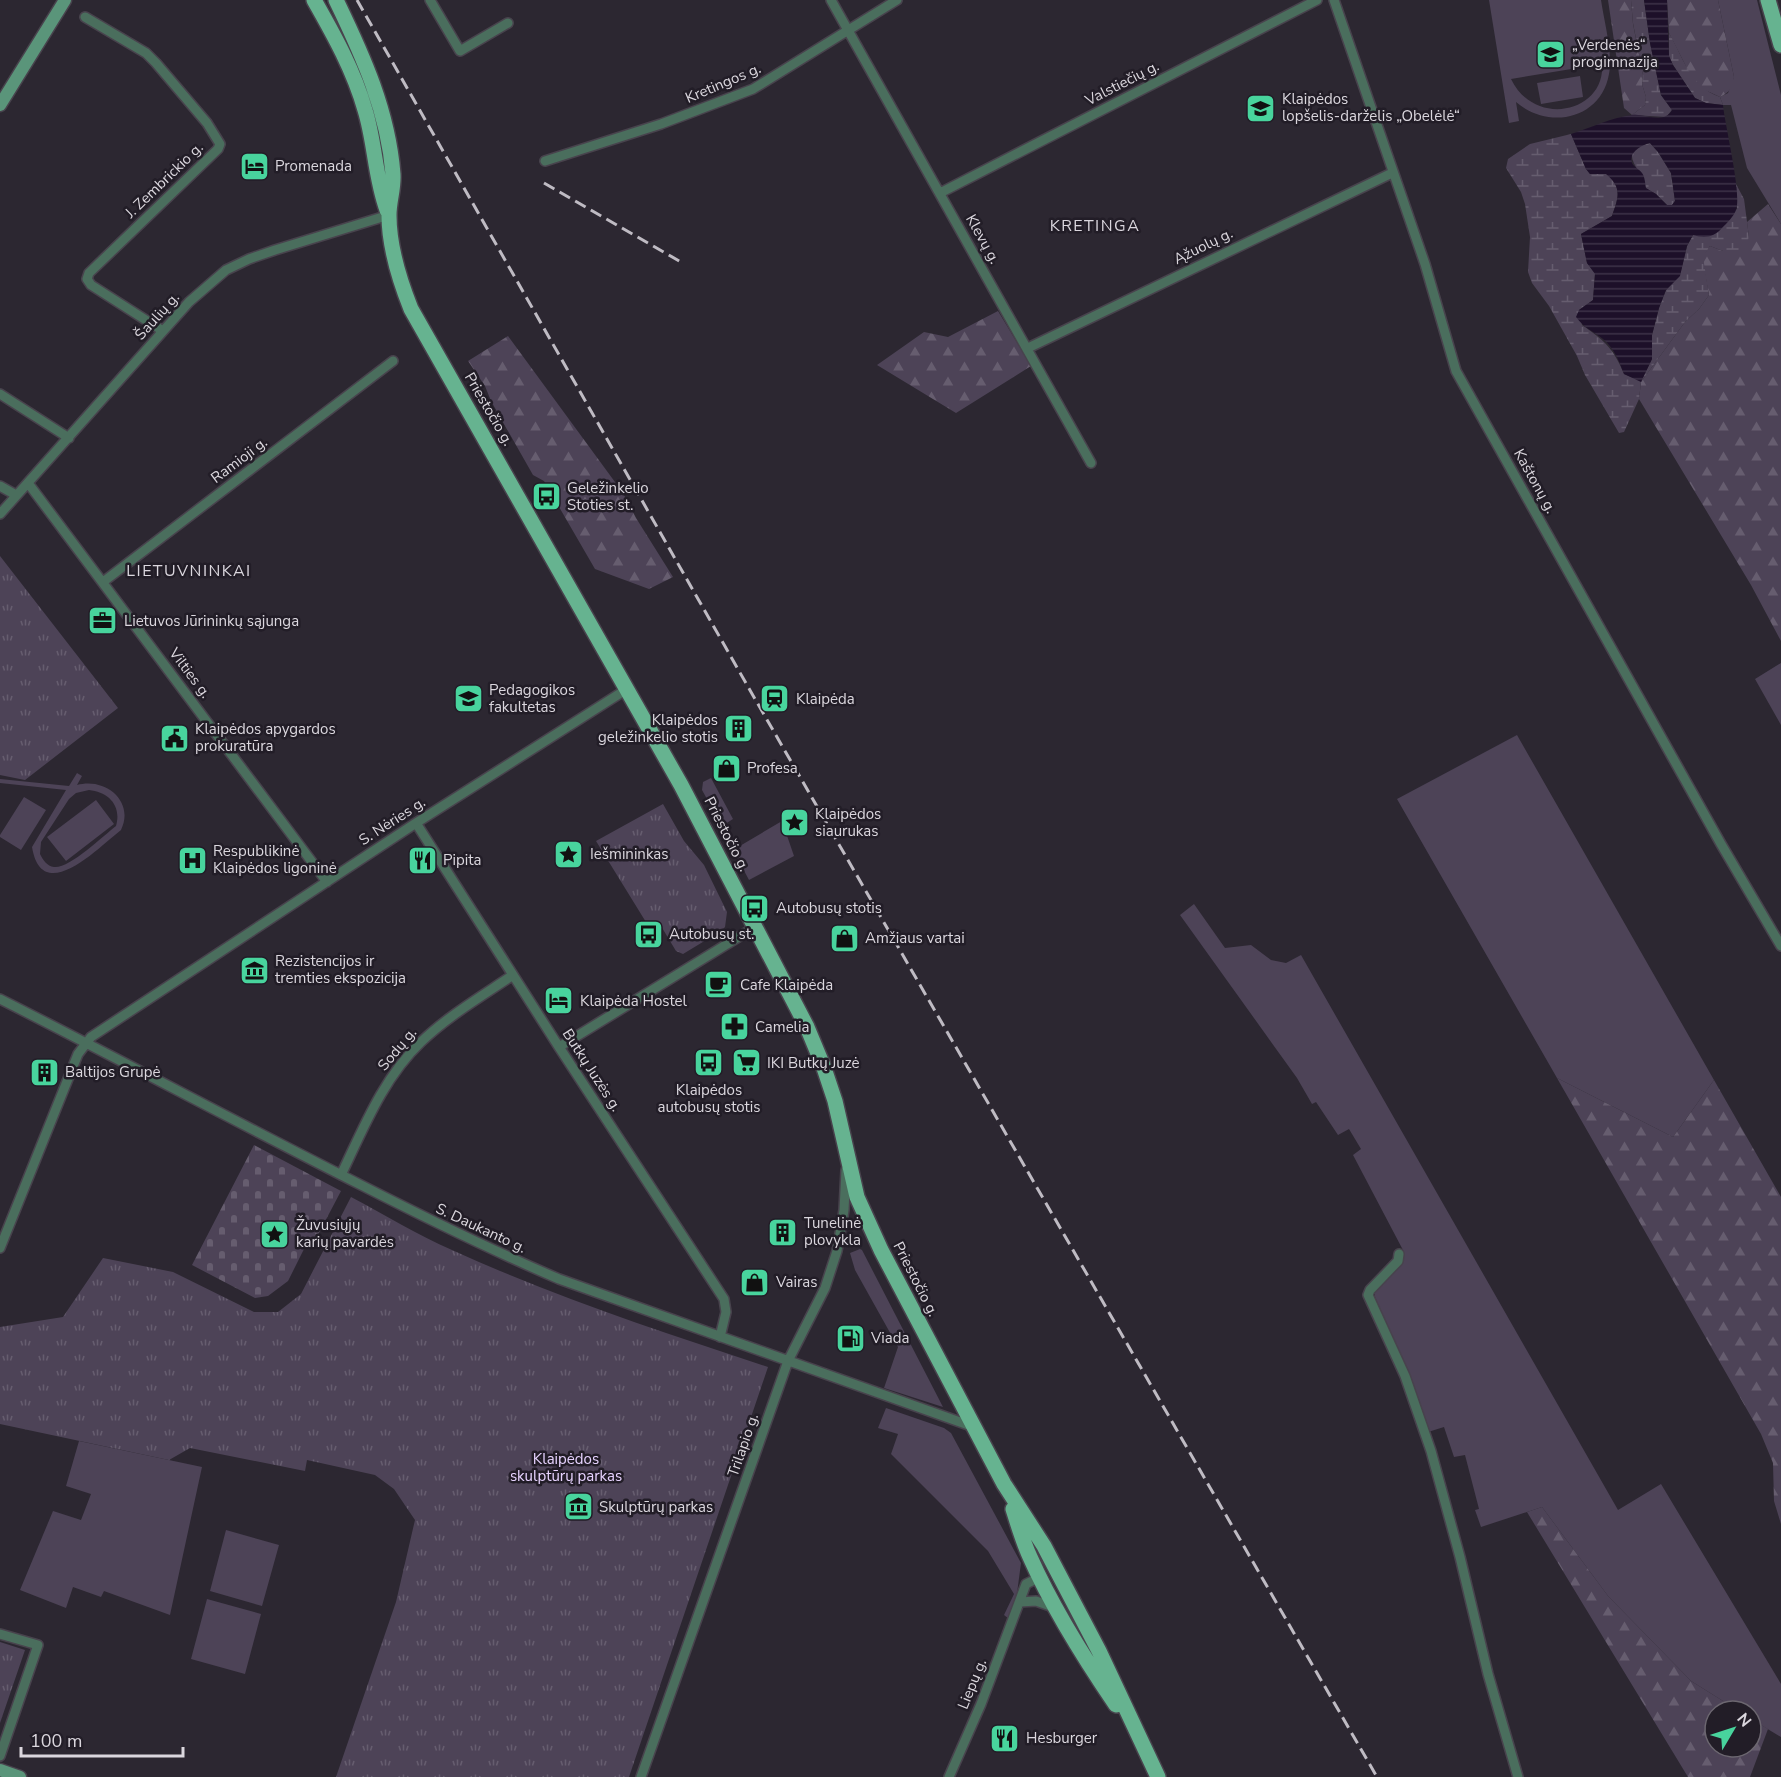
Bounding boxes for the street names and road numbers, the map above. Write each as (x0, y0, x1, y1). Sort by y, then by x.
street label: Valstiečių g. (1081, 56, 1162, 111)
street label: Kretingos g. (682, 58, 764, 108)
street label: J. Zembrickio g. (120, 138, 207, 223)
street label: Klevų g. (961, 211, 1005, 267)
street label: Ąžuolų g. (1170, 223, 1236, 269)
street label: Šaulių g. (129, 287, 184, 344)
street label: Priestočio g. (460, 369, 518, 449)
street label: Ramioji g. (207, 432, 271, 488)
street label: Kaštonų g. (1509, 445, 1561, 517)
street label: Vilties g. (164, 643, 215, 702)
street label: S. Nėries g. (355, 792, 429, 850)
street label: Priestočio g. (700, 793, 754, 875)
street label: Sodų g. (373, 1023, 421, 1075)
street label: Butkų Juzės g. (558, 1025, 626, 1115)
street label: S. Daukanto g. (433, 1198, 529, 1258)
street label: Priestočio g. (889, 1238, 943, 1320)
street label: Trilapio g. (723, 1411, 763, 1479)
street label: Liepų g. (953, 1656, 991, 1712)

